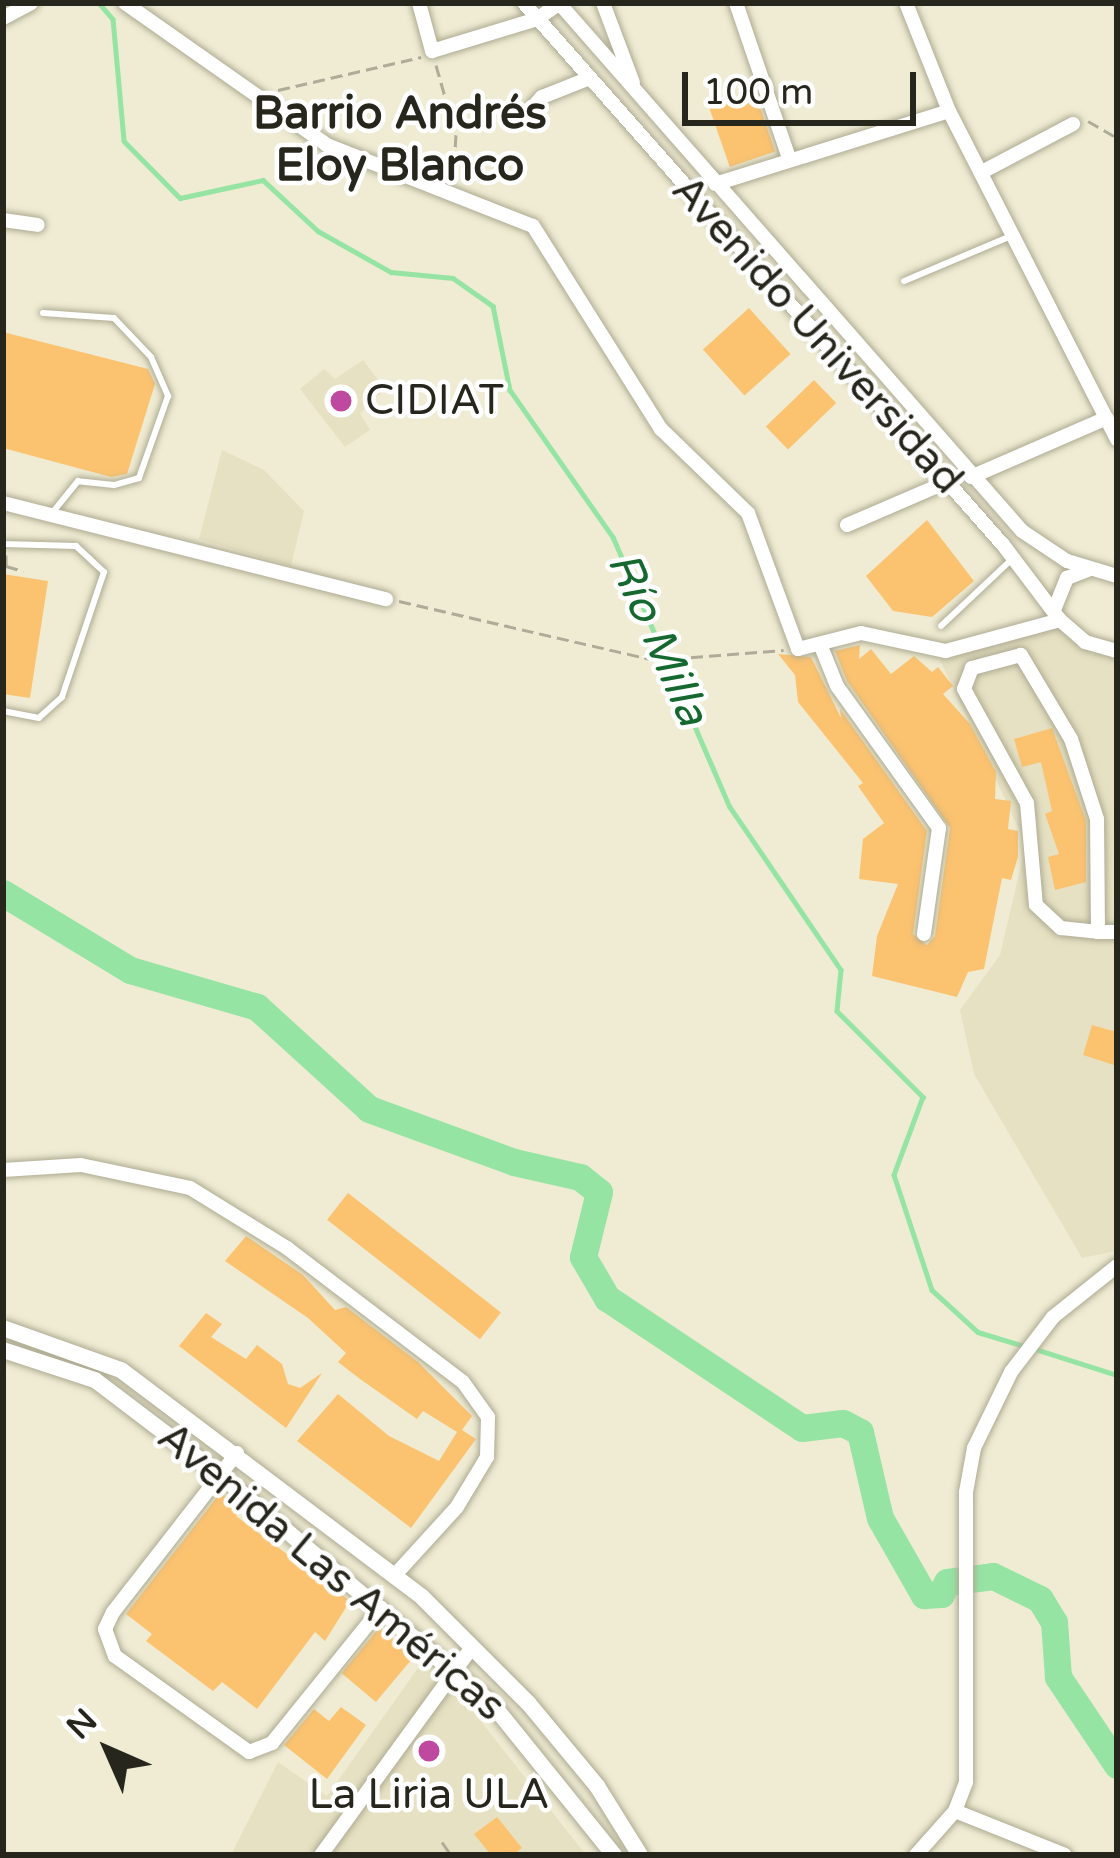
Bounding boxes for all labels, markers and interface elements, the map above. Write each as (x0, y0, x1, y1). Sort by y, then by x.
scale bar (688, 48, 922, 122)
text: 100 m (703, 71, 813, 114)
district label: Barrio Andrés Eloy Blanco (253, 88, 547, 194)
street label: Avenido Universidad (661, 166, 973, 504)
place label: CIDIAT (365, 376, 504, 426)
marker: CIDIAT (328, 388, 354, 414)
water label: Río Milla (595, 544, 719, 734)
street label: Avenida Las Américas (147, 1412, 515, 1732)
north arrow (48, 1690, 168, 1810)
text: N (59, 1701, 105, 1747)
marker: La Liria ULA (416, 1738, 442, 1764)
place label: La Liria ULA (309, 1770, 549, 1820)

